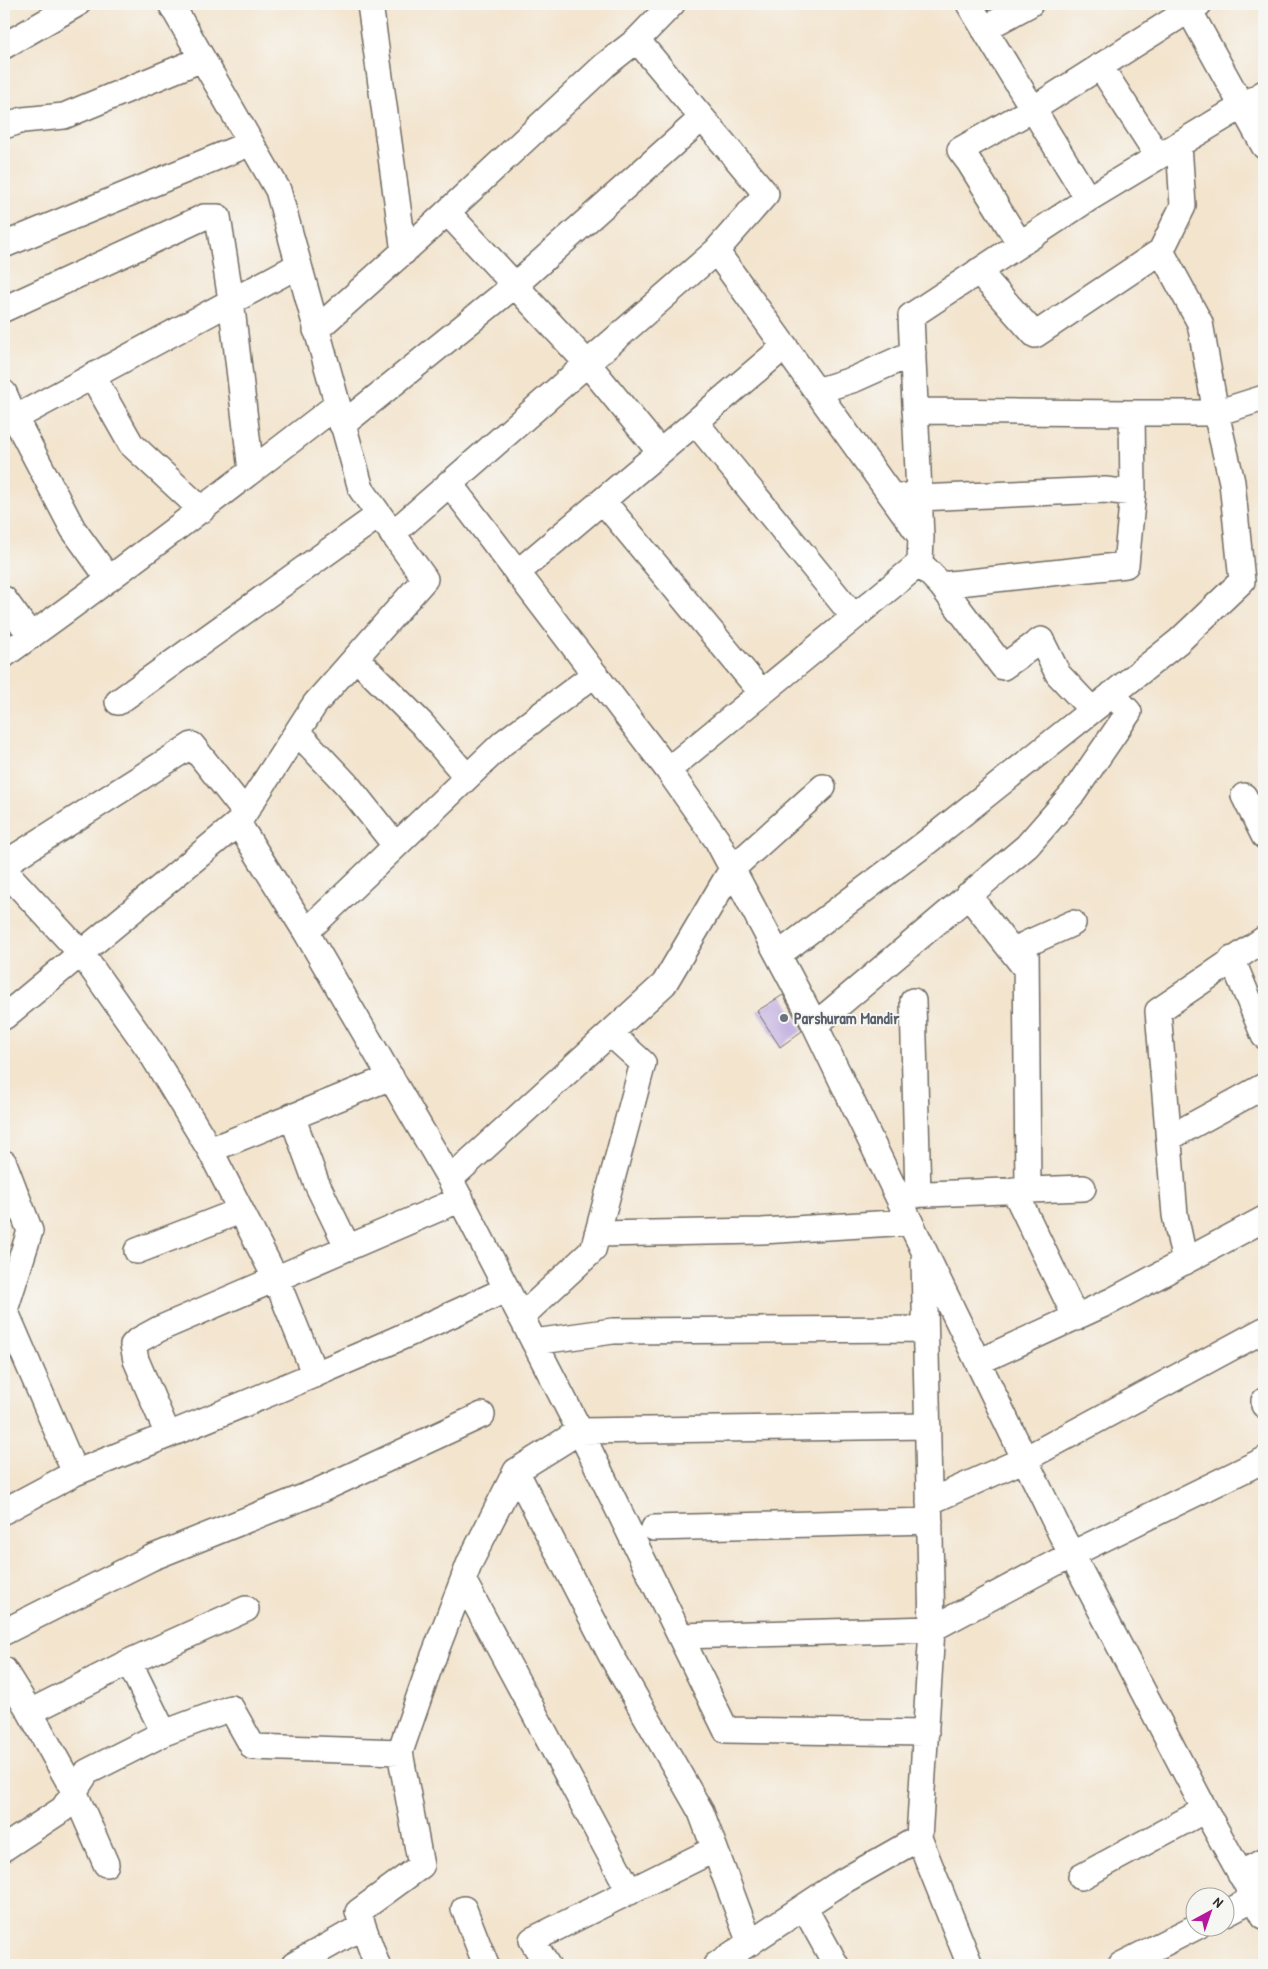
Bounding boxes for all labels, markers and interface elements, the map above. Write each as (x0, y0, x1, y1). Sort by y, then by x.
place label: Parshuram Mandir (794, 1007, 900, 1029)
marker: Parshuram Mandir (778, 1012, 790, 1024)
north arrow (1186, 1886, 1236, 1936)
text: N (1210, 1892, 1228, 1912)

